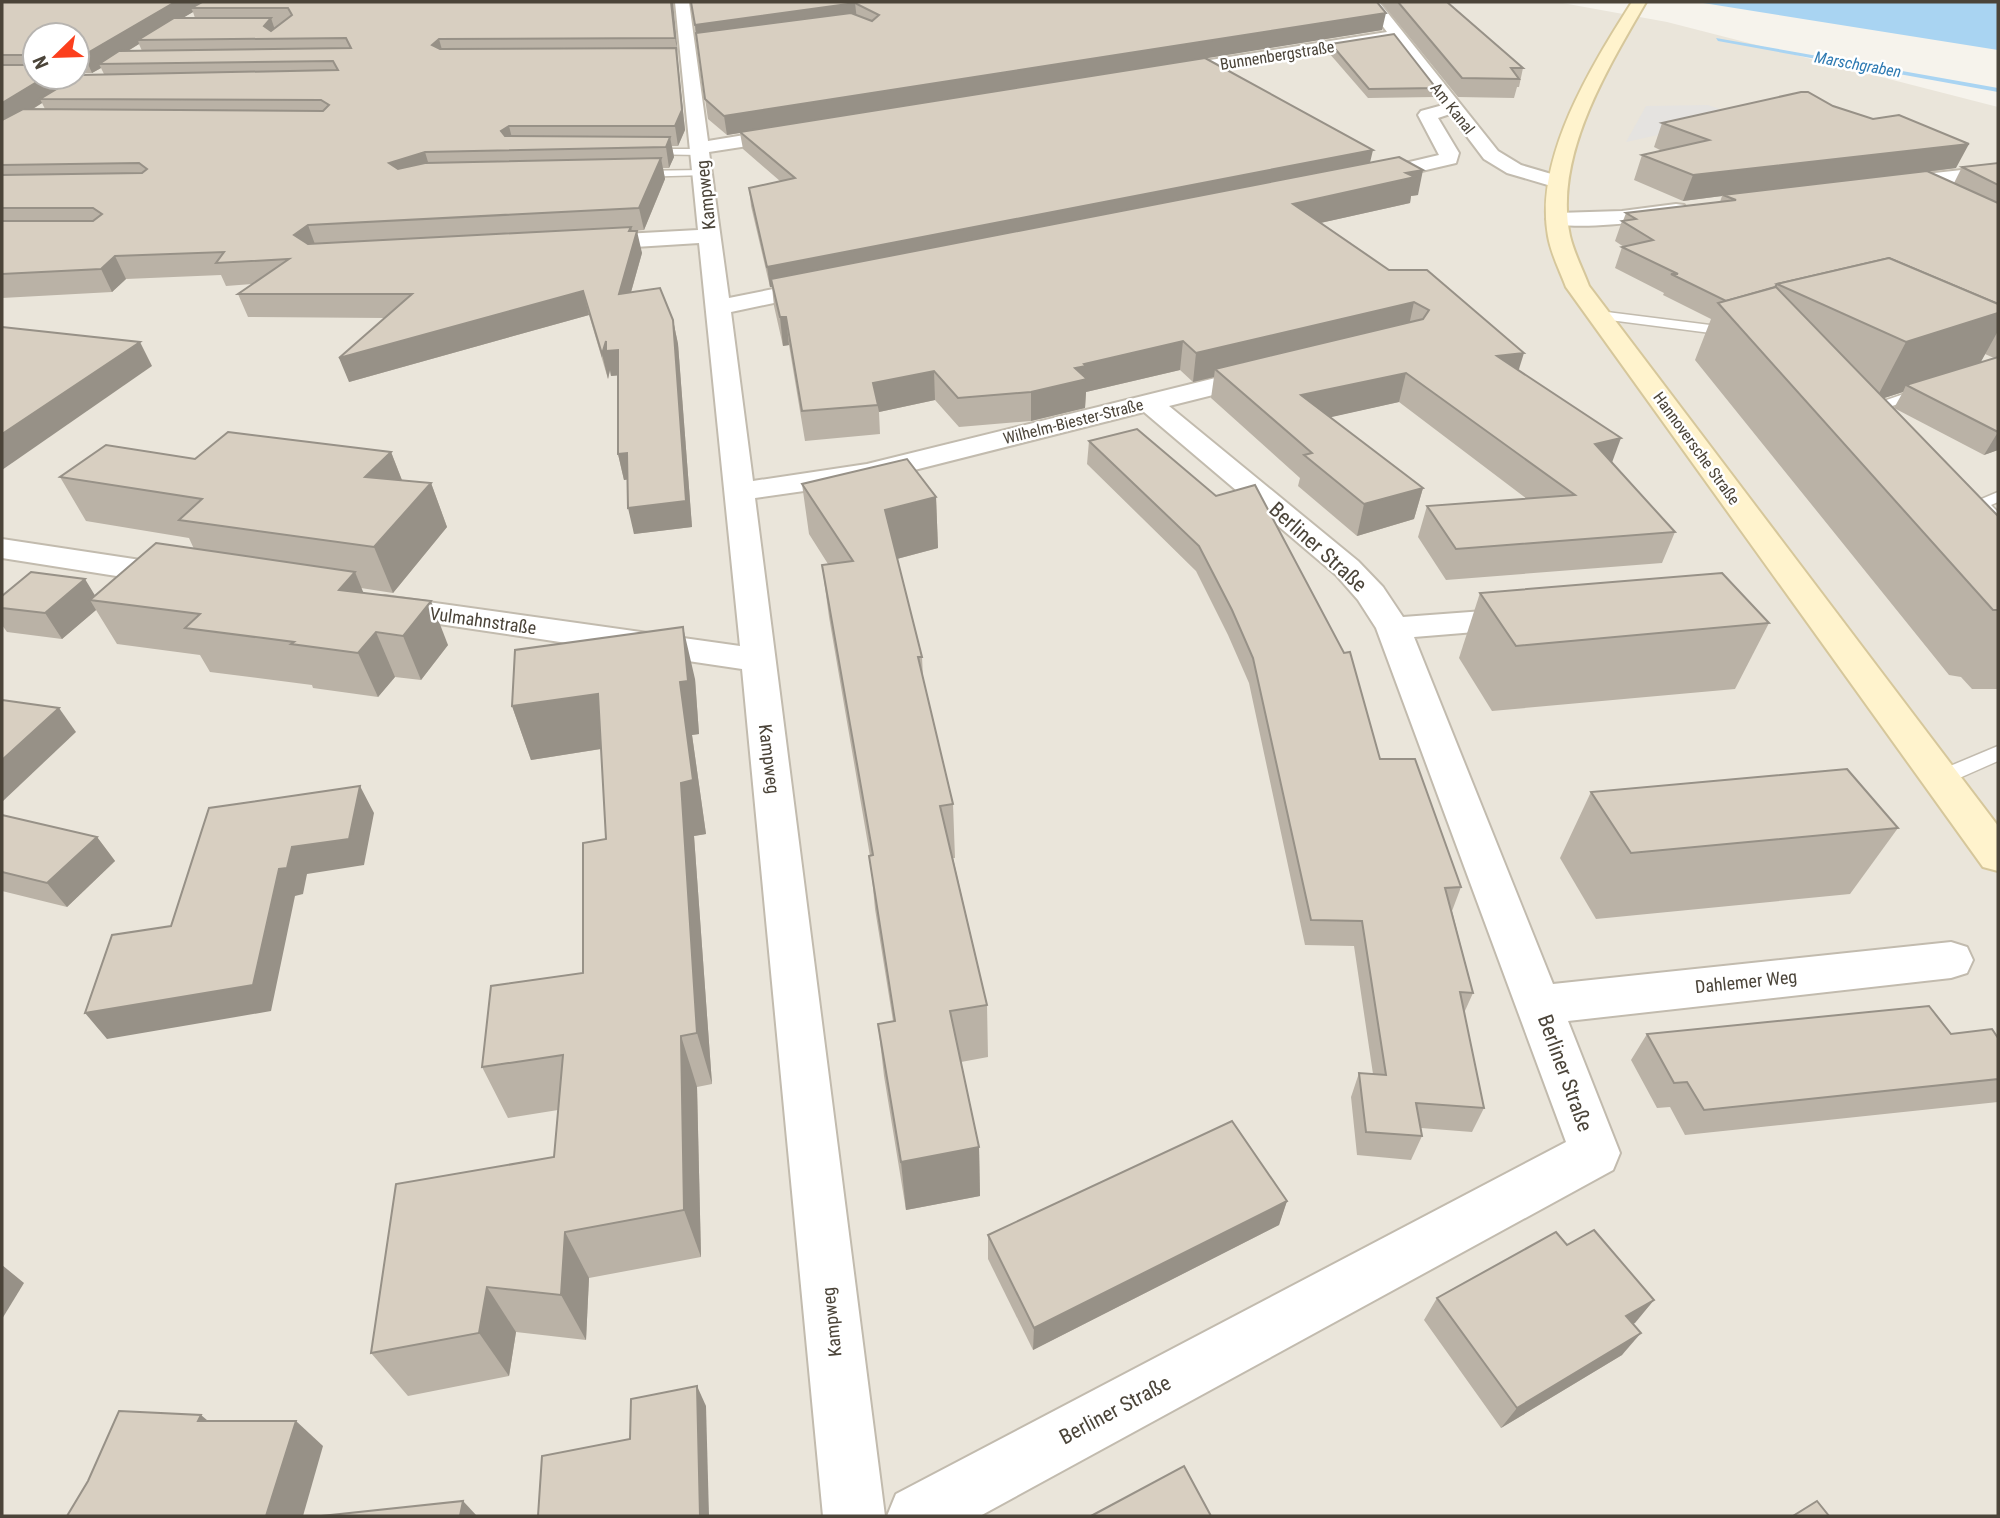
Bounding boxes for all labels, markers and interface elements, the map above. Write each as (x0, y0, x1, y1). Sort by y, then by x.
north arrow (21, 21, 91, 91)
street label: Bunnenbergstraße (1219, 37, 1336, 74)
water label: Marschgraben (1813, 48, 1903, 81)
text: N (28, 53, 54, 72)
street label: Am Kanal (1427, 79, 1479, 138)
street label: Kampweg (691, 159, 720, 231)
street label: Hannoversche Straße (1649, 388, 1744, 508)
street label: Wilhelm-Biester-Straße (1001, 395, 1145, 448)
street label: Berliner Straße (1264, 497, 1372, 597)
street label: Vulmahnstraße (428, 603, 538, 638)
street label: Kampweg (755, 723, 784, 795)
street label: Dahlemer Weg (1694, 966, 1798, 997)
street label: Berliner Straße (1533, 1011, 1597, 1135)
street label: Kampweg (817, 1286, 846, 1358)
street label: Berliner Straße (1055, 1371, 1175, 1449)

